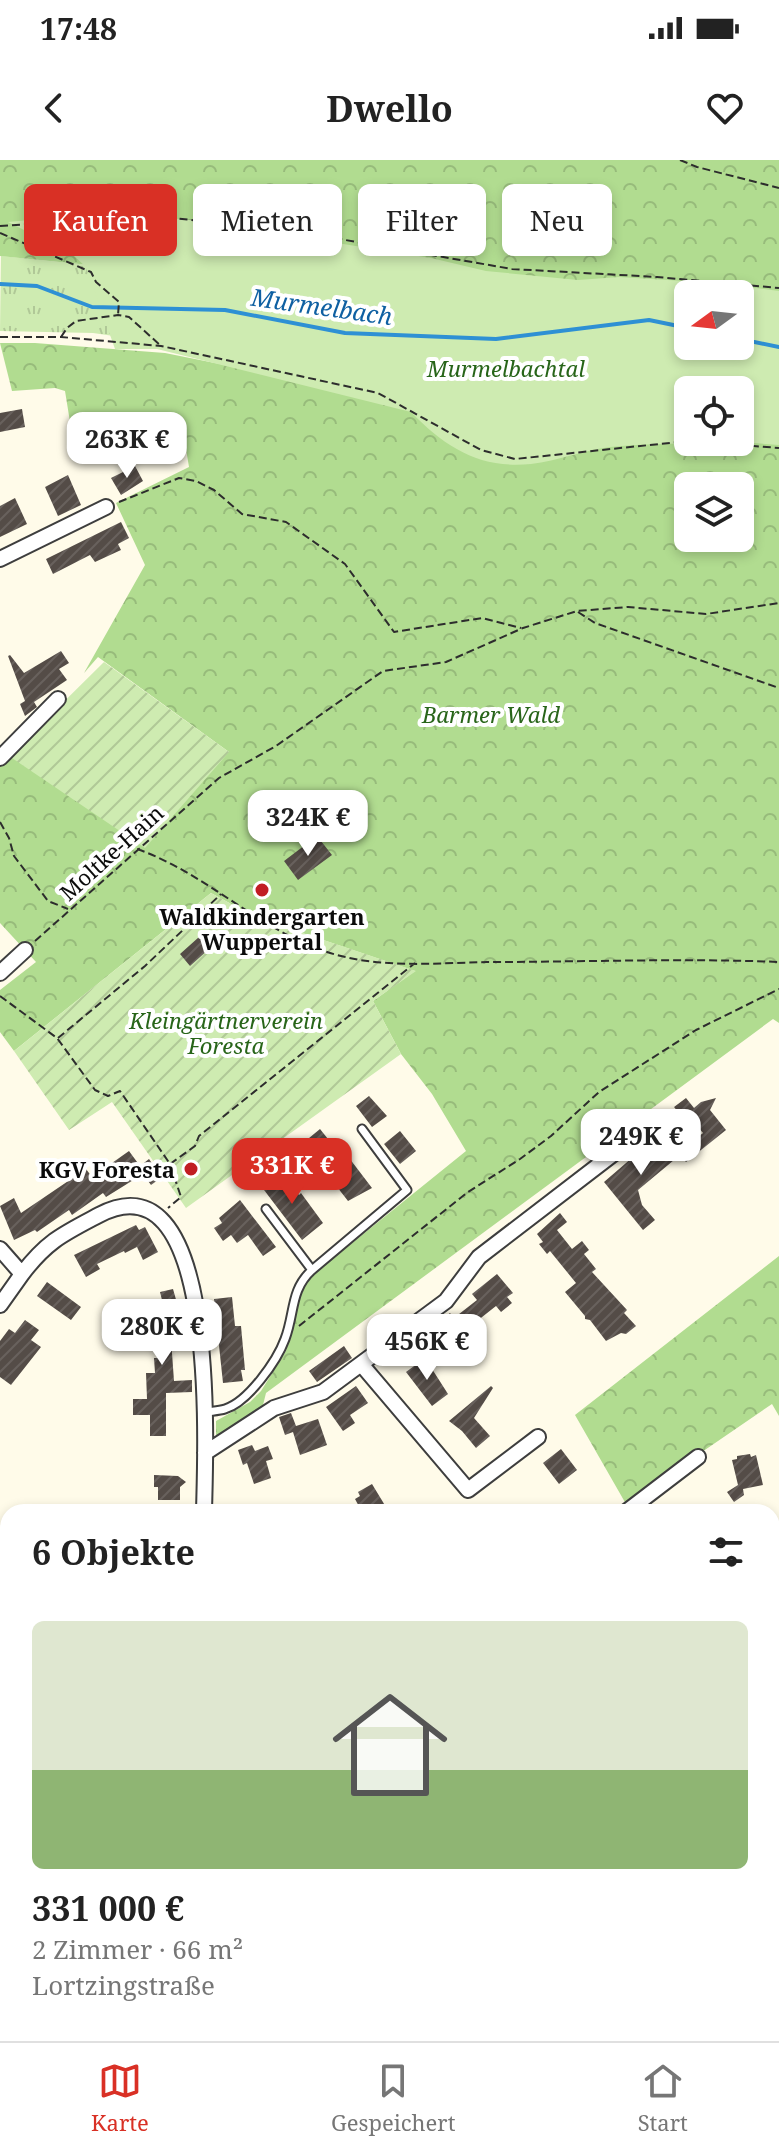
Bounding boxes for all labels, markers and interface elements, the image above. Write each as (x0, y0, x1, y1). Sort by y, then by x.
text: 17:48 (40, 8, 117, 49)
text: Dwello (326, 84, 453, 133)
icon: back (32, 86, 76, 130)
icon: heart (703, 86, 747, 130)
chip: Kaufen (24, 184, 177, 256)
chip: Mieten (193, 184, 342, 256)
chip: Filter (358, 184, 486, 256)
chip: Neu (502, 184, 612, 256)
water label: Murmelbach (248, 280, 395, 332)
north arrow (674, 280, 754, 360)
map controls (674, 280, 754, 552)
park label: Murmelbachtal (426, 353, 585, 383)
button: locate (674, 376, 754, 456)
pin: 263K € (62, 412, 192, 480)
text: 263K € (85, 420, 169, 456)
button: layers (674, 472, 754, 552)
park label: Barmer Wald (421, 699, 560, 729)
pin: 324K € (243, 790, 373, 858)
street label: Moltke-Hain (53, 797, 169, 907)
text: 324K € (266, 798, 350, 834)
marker: Waldkindergarten Wuppertal (253, 881, 271, 899)
place label: Waldkindergarten Wuppertal (159, 901, 365, 956)
park label: Kleingärtnerverein Foresta (128, 1005, 323, 1060)
pin: 249K € (576, 1109, 706, 1177)
text: 249K € (599, 1117, 683, 1153)
pin: 331K € (227, 1138, 357, 1206)
text: 331K € (250, 1146, 334, 1182)
place label: KGV Foresta (39, 1154, 175, 1184)
marker: KGV Foresta (182, 1160, 200, 1178)
pin: 280K € (97, 1299, 227, 1367)
text: 280K € (120, 1307, 204, 1343)
pin: 456K € (362, 1314, 492, 1382)
text: 456K € (385, 1322, 469, 1358)
text: 6 Objekte (32, 1529, 195, 1575)
icon: filters (704, 1530, 748, 1574)
icon: home (318, 1673, 462, 1817)
text: 331 000 € (32, 1885, 184, 1931)
text: 2 Zimmer · 66 m² (32, 1931, 243, 1967)
text: Lortzingstraße (32, 1967, 215, 2003)
tab: Karte (91, 2059, 149, 2137)
tab: Gespeichert (331, 2059, 455, 2137)
tab: Start (638, 2059, 688, 2137)

